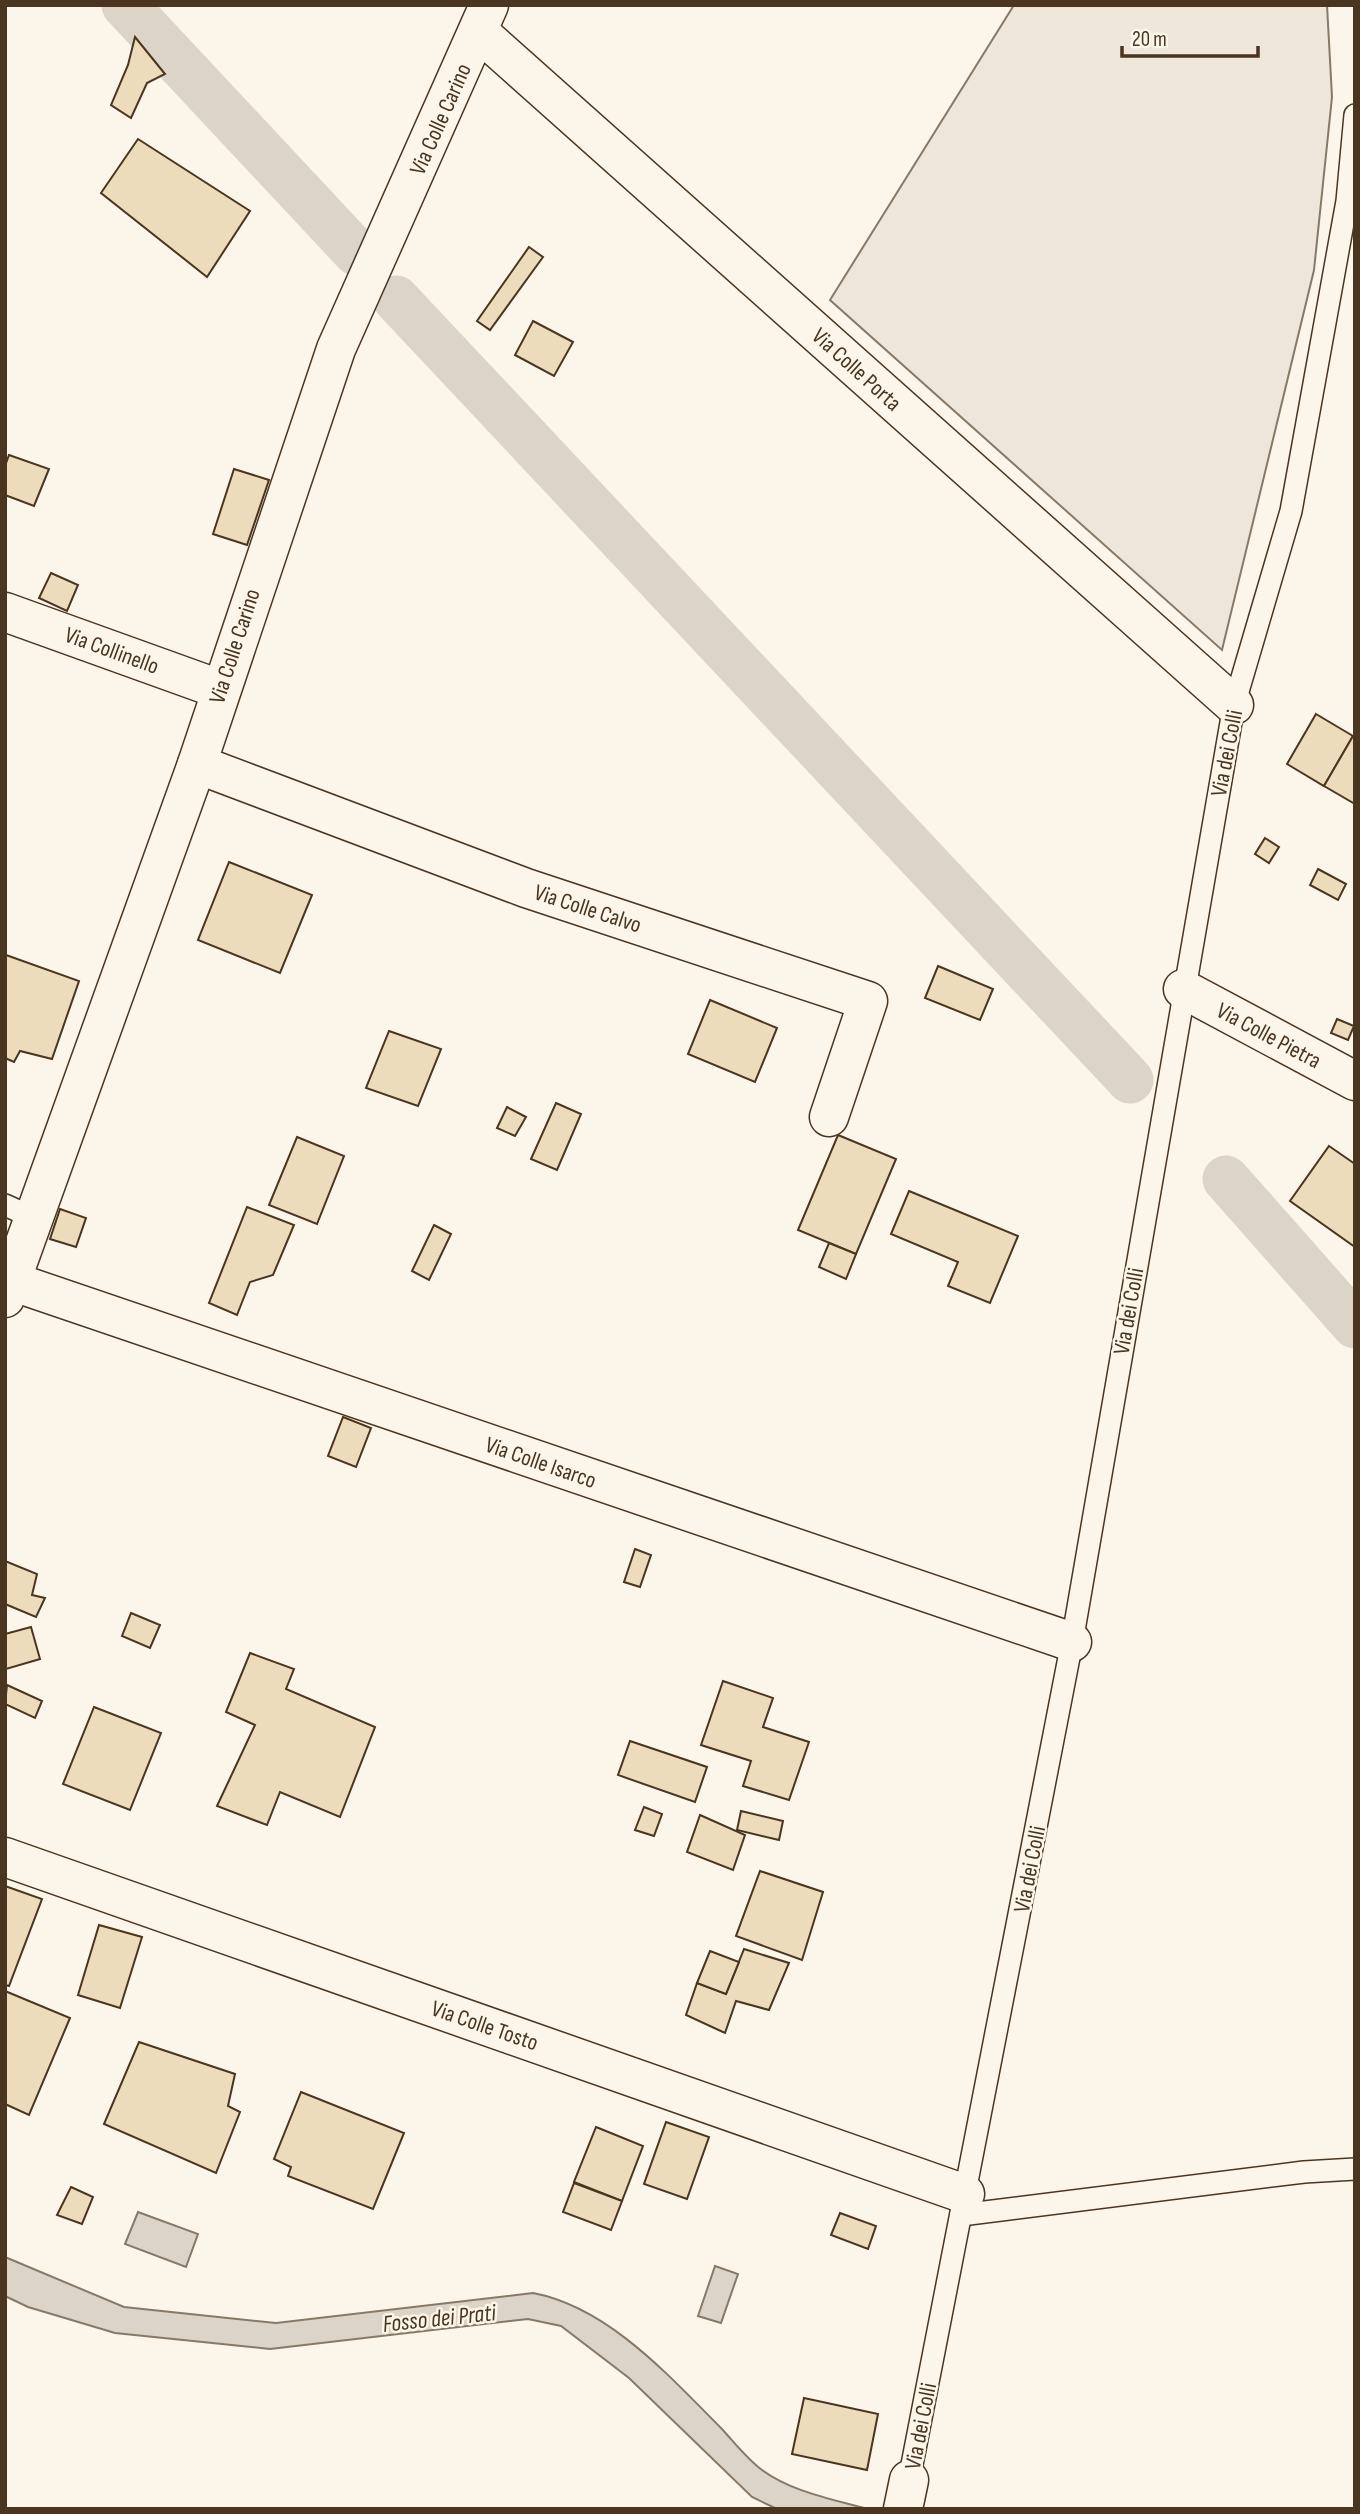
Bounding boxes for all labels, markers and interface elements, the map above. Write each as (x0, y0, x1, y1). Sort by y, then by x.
scale bar (1122, 14, 1258, 58)
text: 20 m (1132, 27, 1167, 52)
street label: Via Colle Carino (404, 59, 478, 179)
street label: Via Colle Porta (806, 322, 907, 417)
street label: Via Colle Carino (203, 585, 267, 707)
street label: Via Collinello (61, 621, 163, 681)
street label: Via dei Colli (1205, 707, 1249, 799)
street label: Via Colle Calvo (530, 878, 645, 939)
street label: Via Colle Pietra (1211, 997, 1326, 1075)
street label: Via dei Colli (1108, 1266, 1150, 1357)
street label: Via Colle Isarco (481, 1431, 600, 1495)
street label: Via dei Colli (1008, 1823, 1052, 1915)
street label: Via Colle Tosto (428, 1995, 542, 2057)
water label: Fosso dei Prati (381, 2298, 498, 2339)
street label: Via dei Colli (899, 2380, 943, 2472)

